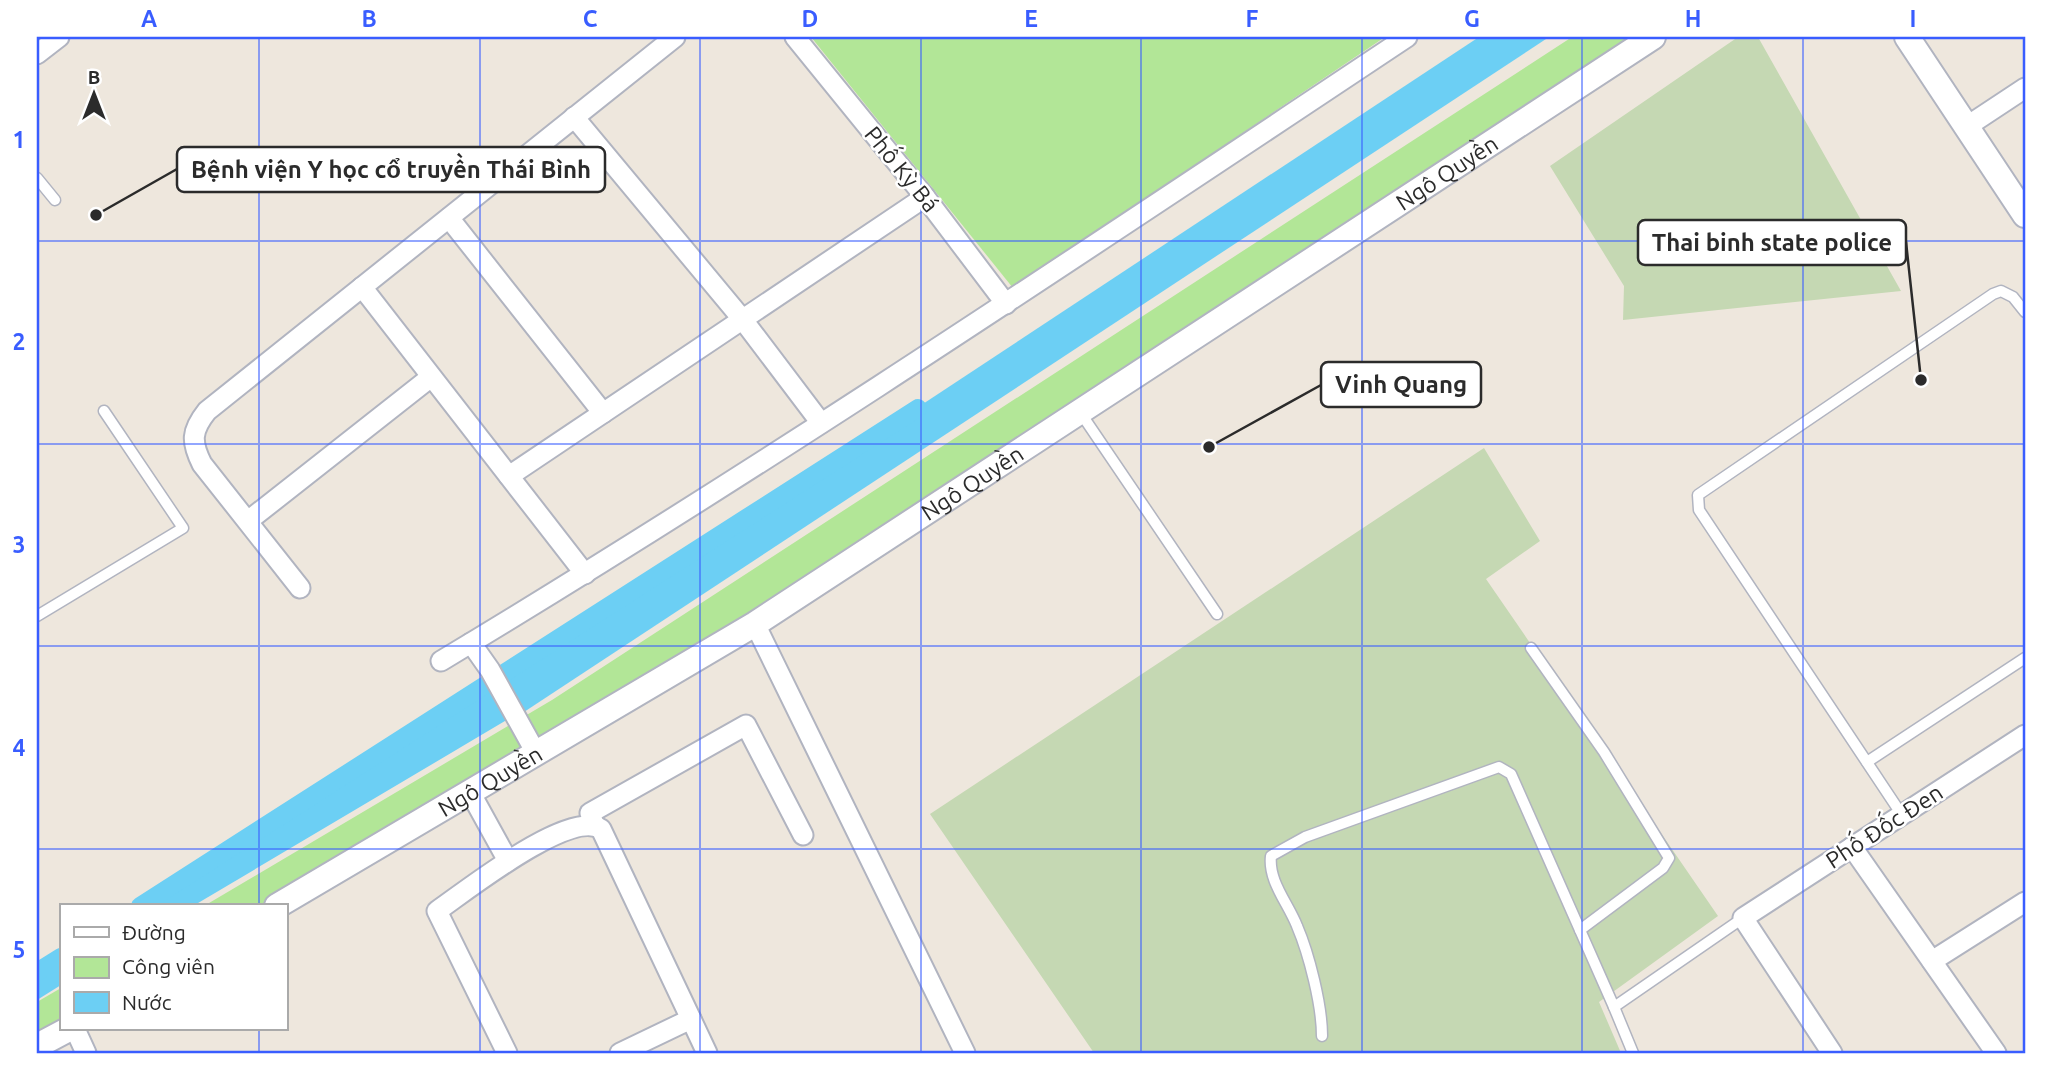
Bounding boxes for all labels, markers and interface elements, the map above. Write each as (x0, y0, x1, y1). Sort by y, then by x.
text: A (141, 6, 157, 31)
text: B (361, 6, 377, 31)
text: C (583, 6, 598, 31)
text: D (802, 6, 818, 31)
text: E (1024, 6, 1038, 31)
text: F (1246, 6, 1259, 31)
text: G (1464, 6, 1480, 31)
text: H (1685, 6, 1701, 31)
text: I (1910, 6, 1916, 31)
north arrow (60, 60, 130, 130)
text: B (88, 66, 100, 88)
street label: Phố Kỳ Bá (860, 120, 946, 217)
text: 1 (13, 127, 25, 152)
street label: Ngô Quyền (1391, 130, 1502, 214)
callout: Bệnh viện Y học cổ truyền Thái Bình (177, 147, 605, 192)
text: Bệnh viện Y học cổ truyền Thái Bình (191, 152, 591, 183)
callout: Thai binh state police (1638, 220, 1906, 265)
text: Thai binh state police (1652, 229, 1892, 256)
text: 2 (13, 329, 25, 354)
callout: Vinh Quang (1321, 362, 1481, 407)
text: Vinh Quang (1335, 371, 1467, 398)
street label: Ngô Quyền (916, 440, 1027, 525)
text: 3 (13, 532, 25, 557)
text: 4 (13, 735, 26, 760)
street label: Ngô Quyền (433, 740, 546, 821)
street label: Phố Đốc Đen (1820, 777, 1947, 873)
legend (60, 904, 287, 1030)
text: Đường (122, 920, 186, 944)
text: 5 (13, 937, 25, 962)
text: Công viên (122, 954, 215, 978)
text: Nước (122, 990, 172, 1014)

